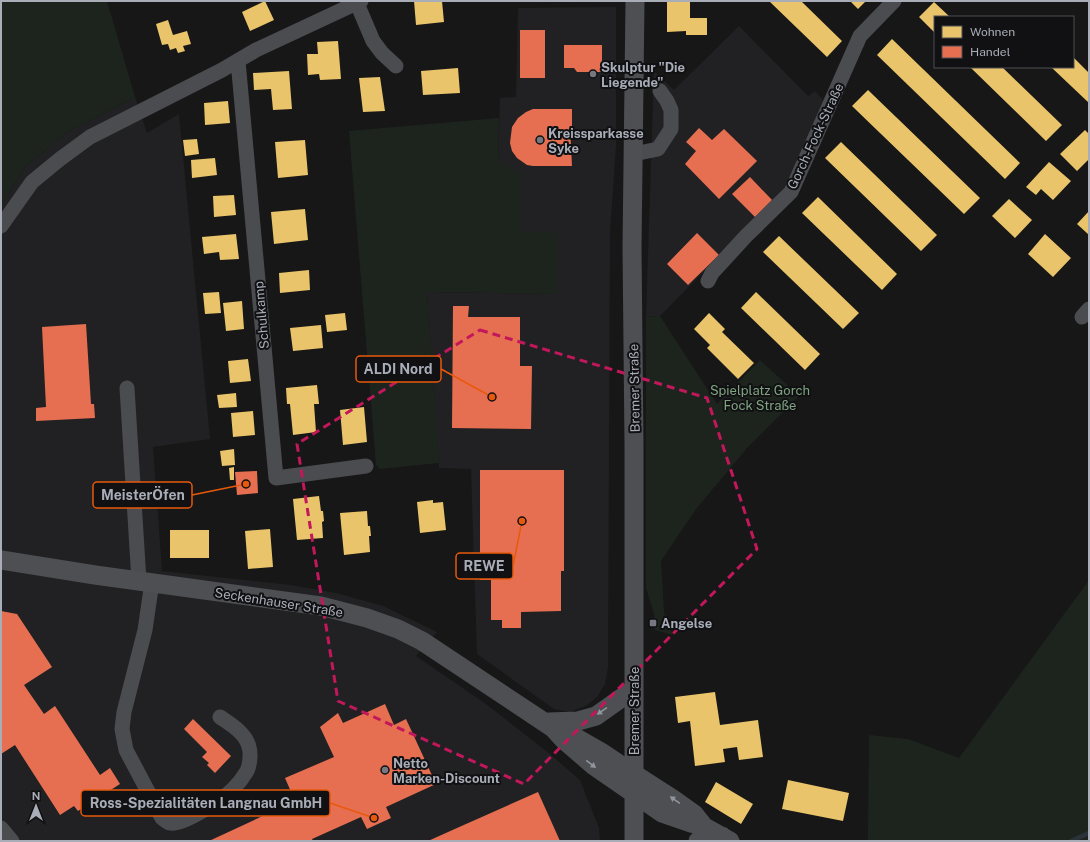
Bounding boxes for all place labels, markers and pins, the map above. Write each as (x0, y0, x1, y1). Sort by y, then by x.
place label: Skulptur "Die Liegende" (601, 60, 685, 90)
marker: Skulptur "Die Liegende" (588, 69, 598, 79)
place label: Kreissparkasse Syke (548, 126, 644, 156)
marker: Kreissparkasse Syke (535, 135, 545, 145)
callout: ALDI Nord (356, 356, 441, 382)
callout: MeisterÖfen (93, 482, 192, 508)
callout: REWE (456, 553, 513, 579)
place label: Angelse (661, 616, 712, 631)
marker: Angelse (648, 618, 658, 628)
place label: Netto Marken-Discount (393, 756, 500, 786)
marker: Netto Marken-Discount (380, 765, 390, 775)
callout: Ross-Spezialitäten Langnau GmbH (81, 790, 330, 816)

